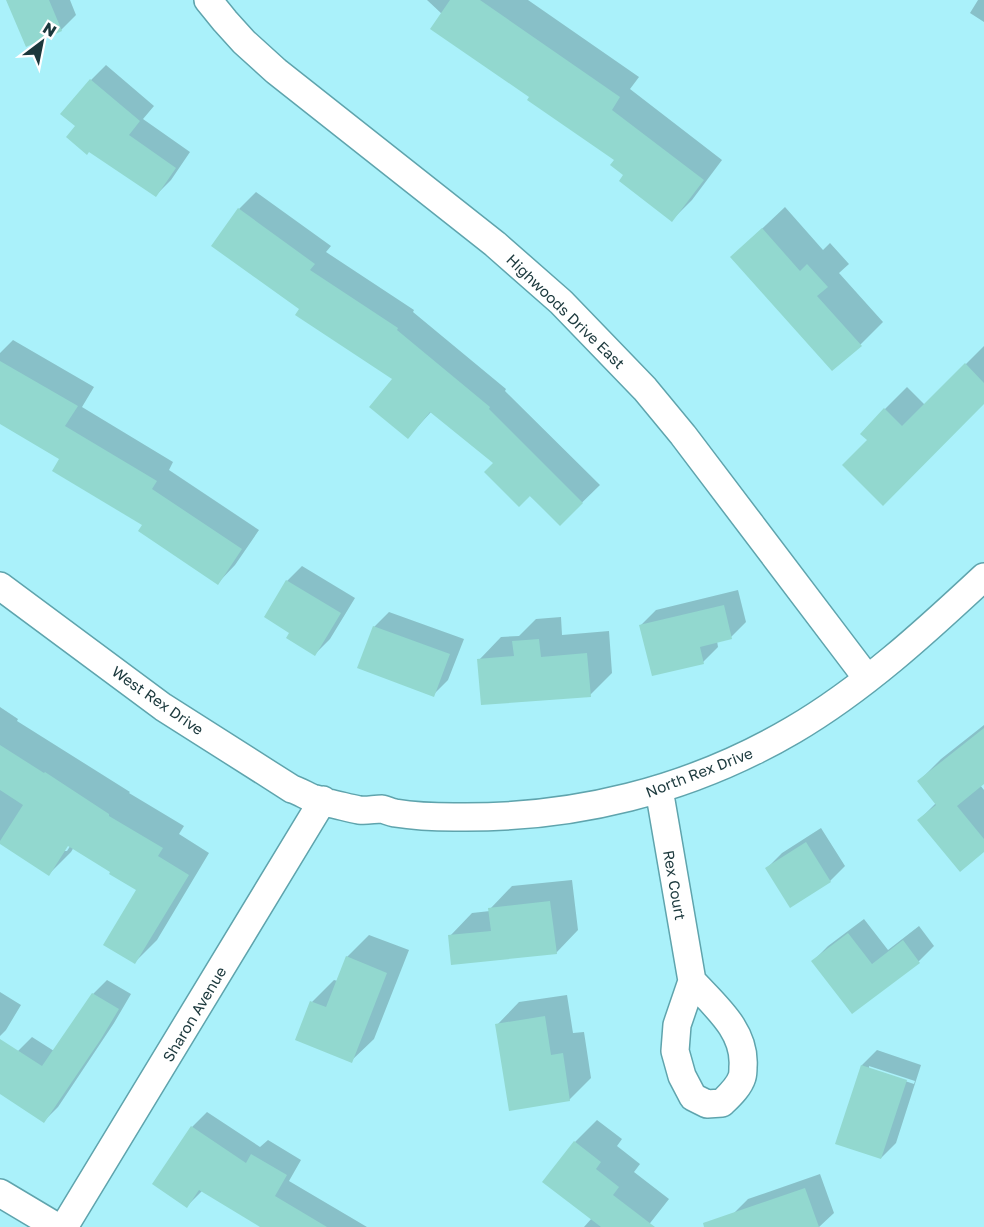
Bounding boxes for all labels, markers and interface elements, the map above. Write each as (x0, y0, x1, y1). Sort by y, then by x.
north arrow (12, 12, 72, 72)
text: N (39, 18, 60, 41)
street label: Highwoods Drive East (503, 250, 629, 372)
street label: West Rex Drive (109, 662, 208, 738)
street label: North Rex Drive (643, 743, 755, 801)
street label: Rex Court (660, 849, 690, 921)
street label: Sharon Avenue (158, 963, 230, 1065)

